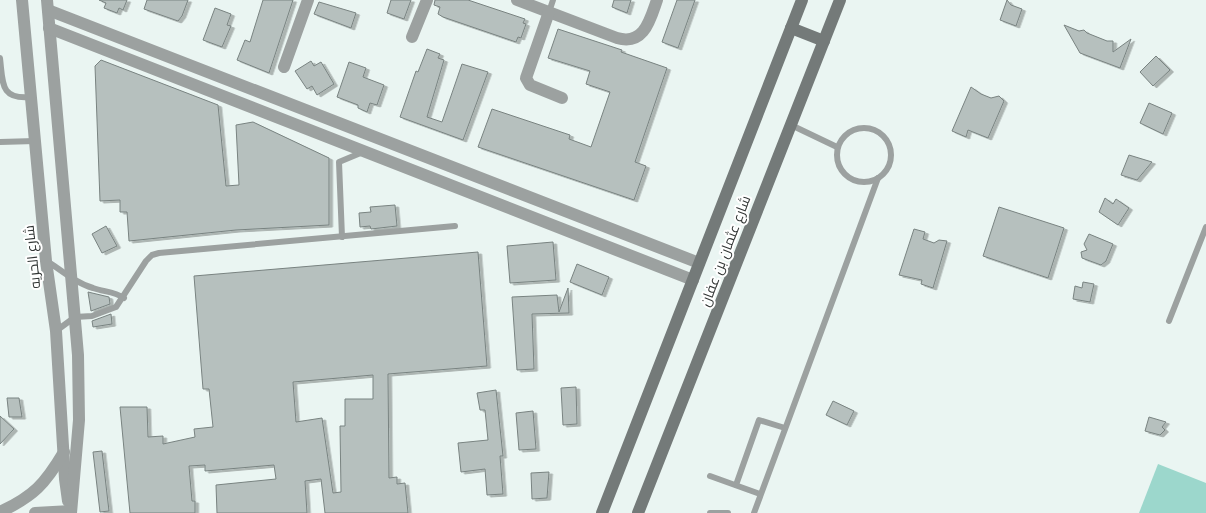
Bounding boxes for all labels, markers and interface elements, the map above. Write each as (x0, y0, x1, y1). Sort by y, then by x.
street label: شارع عثمان بن عفان (696, 193, 754, 309)
street label: شارع الحريه (20, 224, 44, 290)

